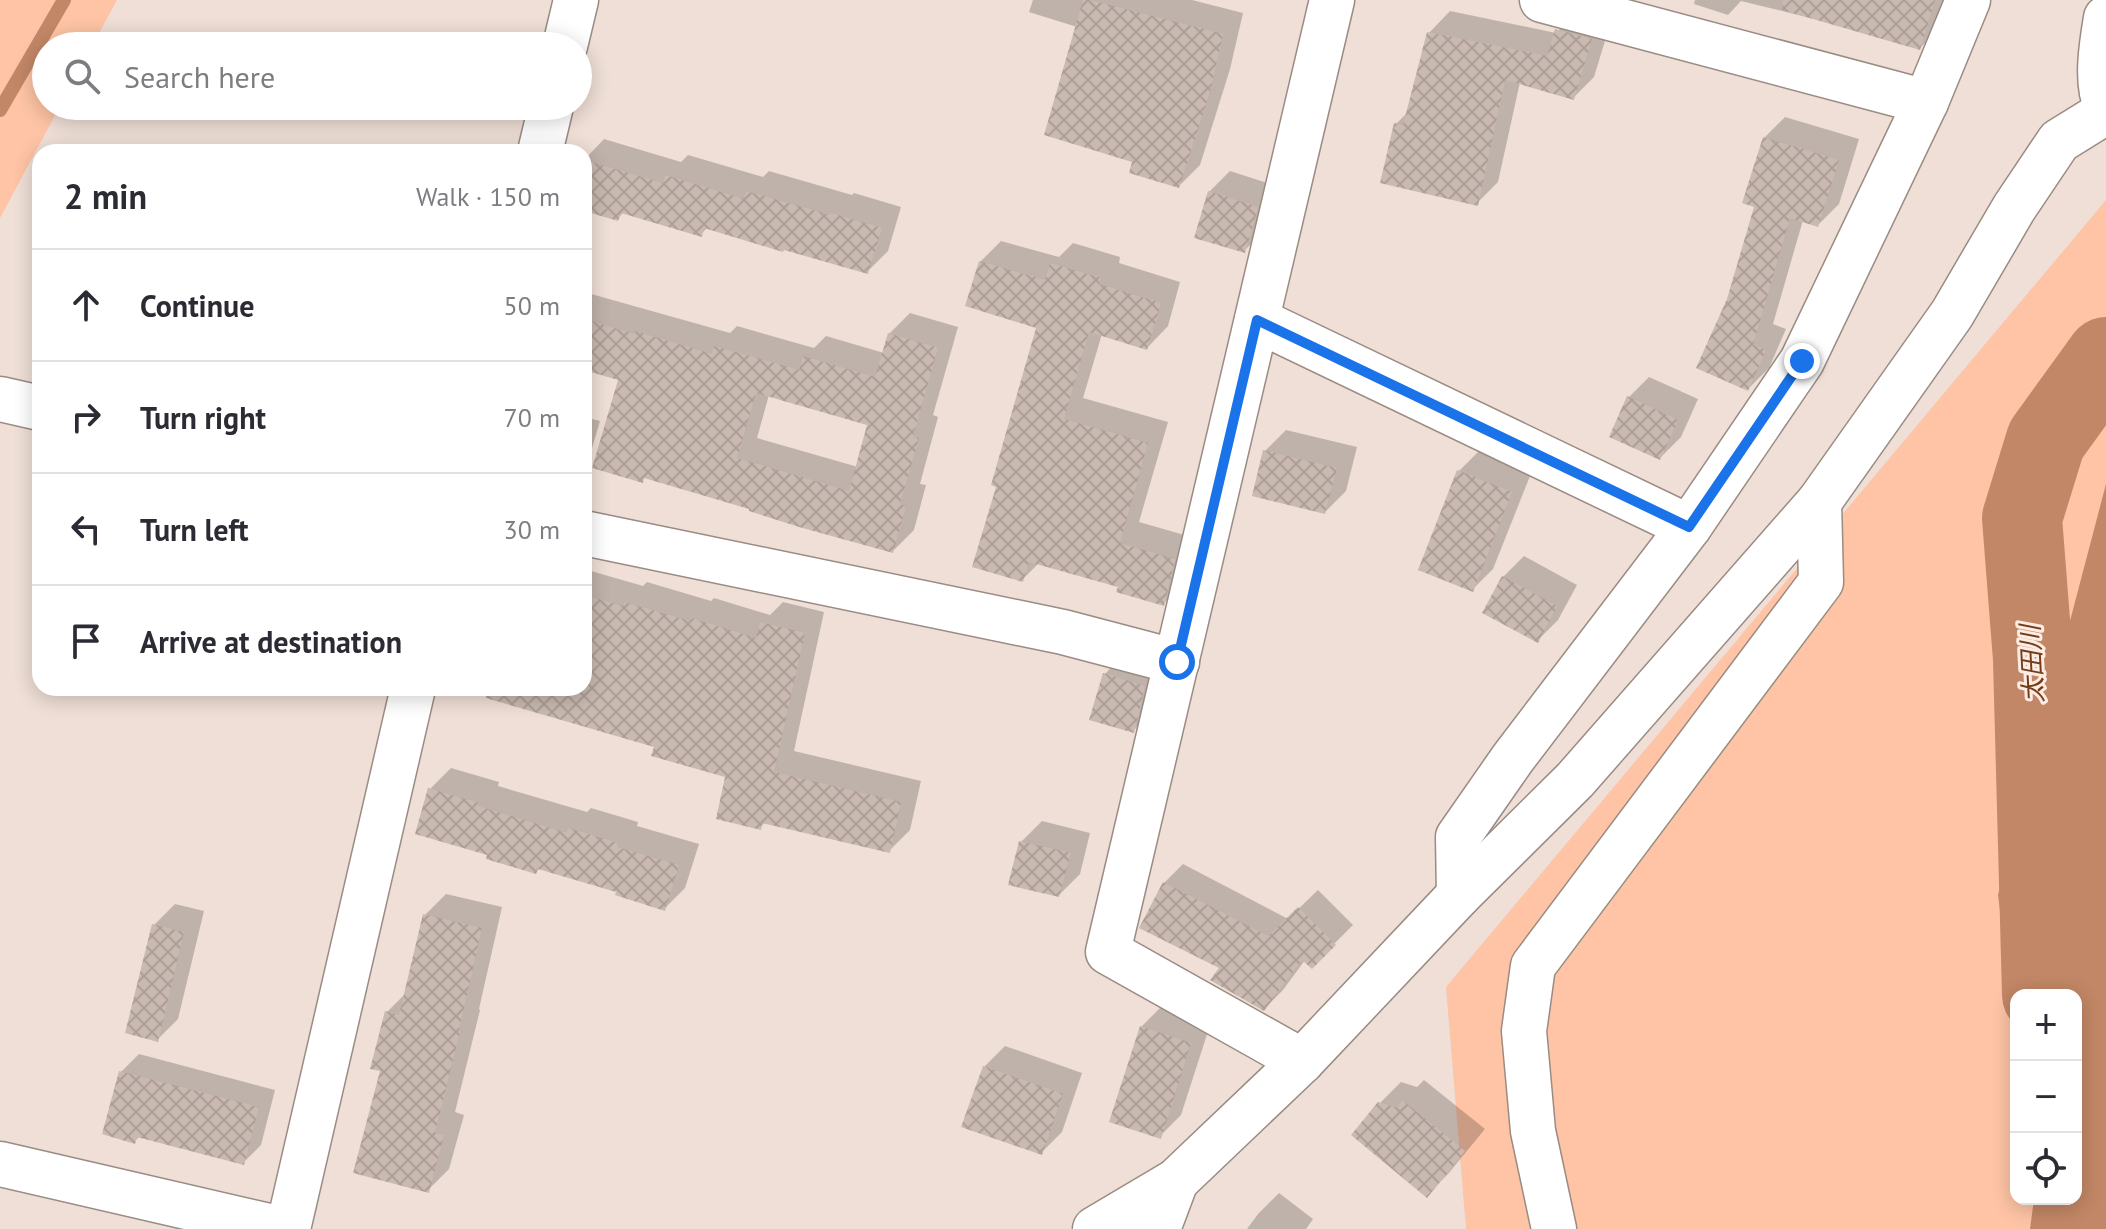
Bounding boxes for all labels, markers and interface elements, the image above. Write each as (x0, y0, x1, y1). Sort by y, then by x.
search box (32, 32, 592, 120)
icon: search (60, 54, 104, 98)
text: Search here (124, 57, 275, 96)
text: 2 min (64, 174, 147, 218)
text: Walk · 150 m (416, 180, 560, 213)
icon: ahead (64, 283, 108, 327)
text: Continue (140, 286, 254, 325)
text: 50 m (504, 289, 560, 322)
route end (1784, 343, 1820, 379)
icon: right (64, 395, 108, 439)
text: Turn right (140, 398, 266, 437)
text: 70 m (504, 401, 560, 434)
icon: left (64, 507, 108, 551)
text: Turn left (140, 510, 248, 549)
text: 30 m (504, 513, 560, 546)
icon: arrive (64, 619, 108, 663)
water label: 太田川 (2013, 621, 2050, 704)
text: Arrive at destination (140, 622, 402, 661)
route start (1159, 644, 1195, 680)
map controls (2010, 989, 2082, 1205)
button: + (2010, 989, 2082, 1061)
button: − (2010, 1061, 2082, 1133)
button: locate (2010, 1133, 2082, 1205)

